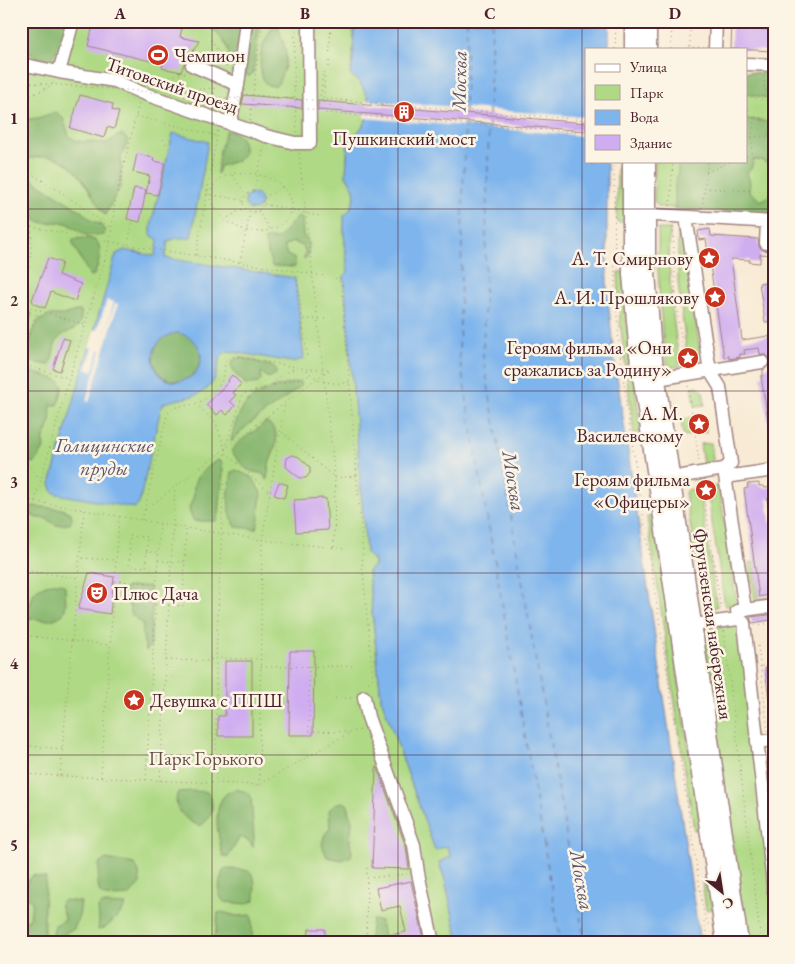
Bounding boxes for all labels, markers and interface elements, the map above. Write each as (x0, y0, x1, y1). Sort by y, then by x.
text: A (113, 3, 126, 24)
text: B (300, 3, 310, 24)
text: C (484, 3, 496, 24)
text: D (669, 3, 681, 24)
sports icon: Чемпион (146, 43, 170, 67)
place label: Чемпион (174, 43, 245, 68)
legend (585, 48, 748, 162)
water label: Москва (445, 50, 473, 113)
street label: Титовский проезд (103, 51, 242, 119)
text: Улица (629, 57, 667, 76)
text: Парк (630, 83, 663, 102)
building icon: Пушкинский мост (392, 100, 416, 124)
text: Вода (630, 107, 659, 126)
text: 1 (10, 108, 18, 129)
place label: Пушкинский мост (332, 126, 476, 151)
text: Здание (630, 133, 672, 152)
place label: А. Т. Смирнову (571, 246, 694, 271)
place icon: А. Т. Смирнову (697, 246, 721, 270)
place label: А. И. Прошлякову (553, 285, 700, 310)
place icon: А. И. Прошлякову (703, 285, 727, 309)
text: 2 (10, 290, 19, 311)
place label: Героям фильма «Они сражались за Родину» (504, 335, 672, 382)
place icon: Героям фильма «Они сражались за Родину» (676, 346, 700, 370)
place label: А. М. Василевскому (577, 401, 684, 448)
place icon: А. М. Василевскому (687, 412, 711, 436)
water label: Голицинские пруды (54, 432, 153, 481)
water label: Москва (496, 448, 532, 513)
place label: Героям фильма «Офицеры» (574, 467, 690, 514)
text: 3 (10, 472, 18, 493)
place icon: Героям фильма «Офицеры» (694, 478, 718, 502)
street label: Фрунзенская набережная (687, 527, 739, 722)
theatre icon: Плюс Дача (85, 581, 109, 605)
place label: Плюс Дача (113, 581, 199, 606)
text: 4 (10, 653, 19, 674)
place icon: Девушка с ППШ (122, 688, 146, 712)
place label: Девушка с ППШ (150, 688, 283, 713)
park label: Парк Горького (148, 746, 264, 771)
text: 5 (10, 835, 18, 856)
water label: Москва (564, 847, 600, 912)
north arrow (698, 866, 748, 916)
text: С (720, 893, 737, 914)

